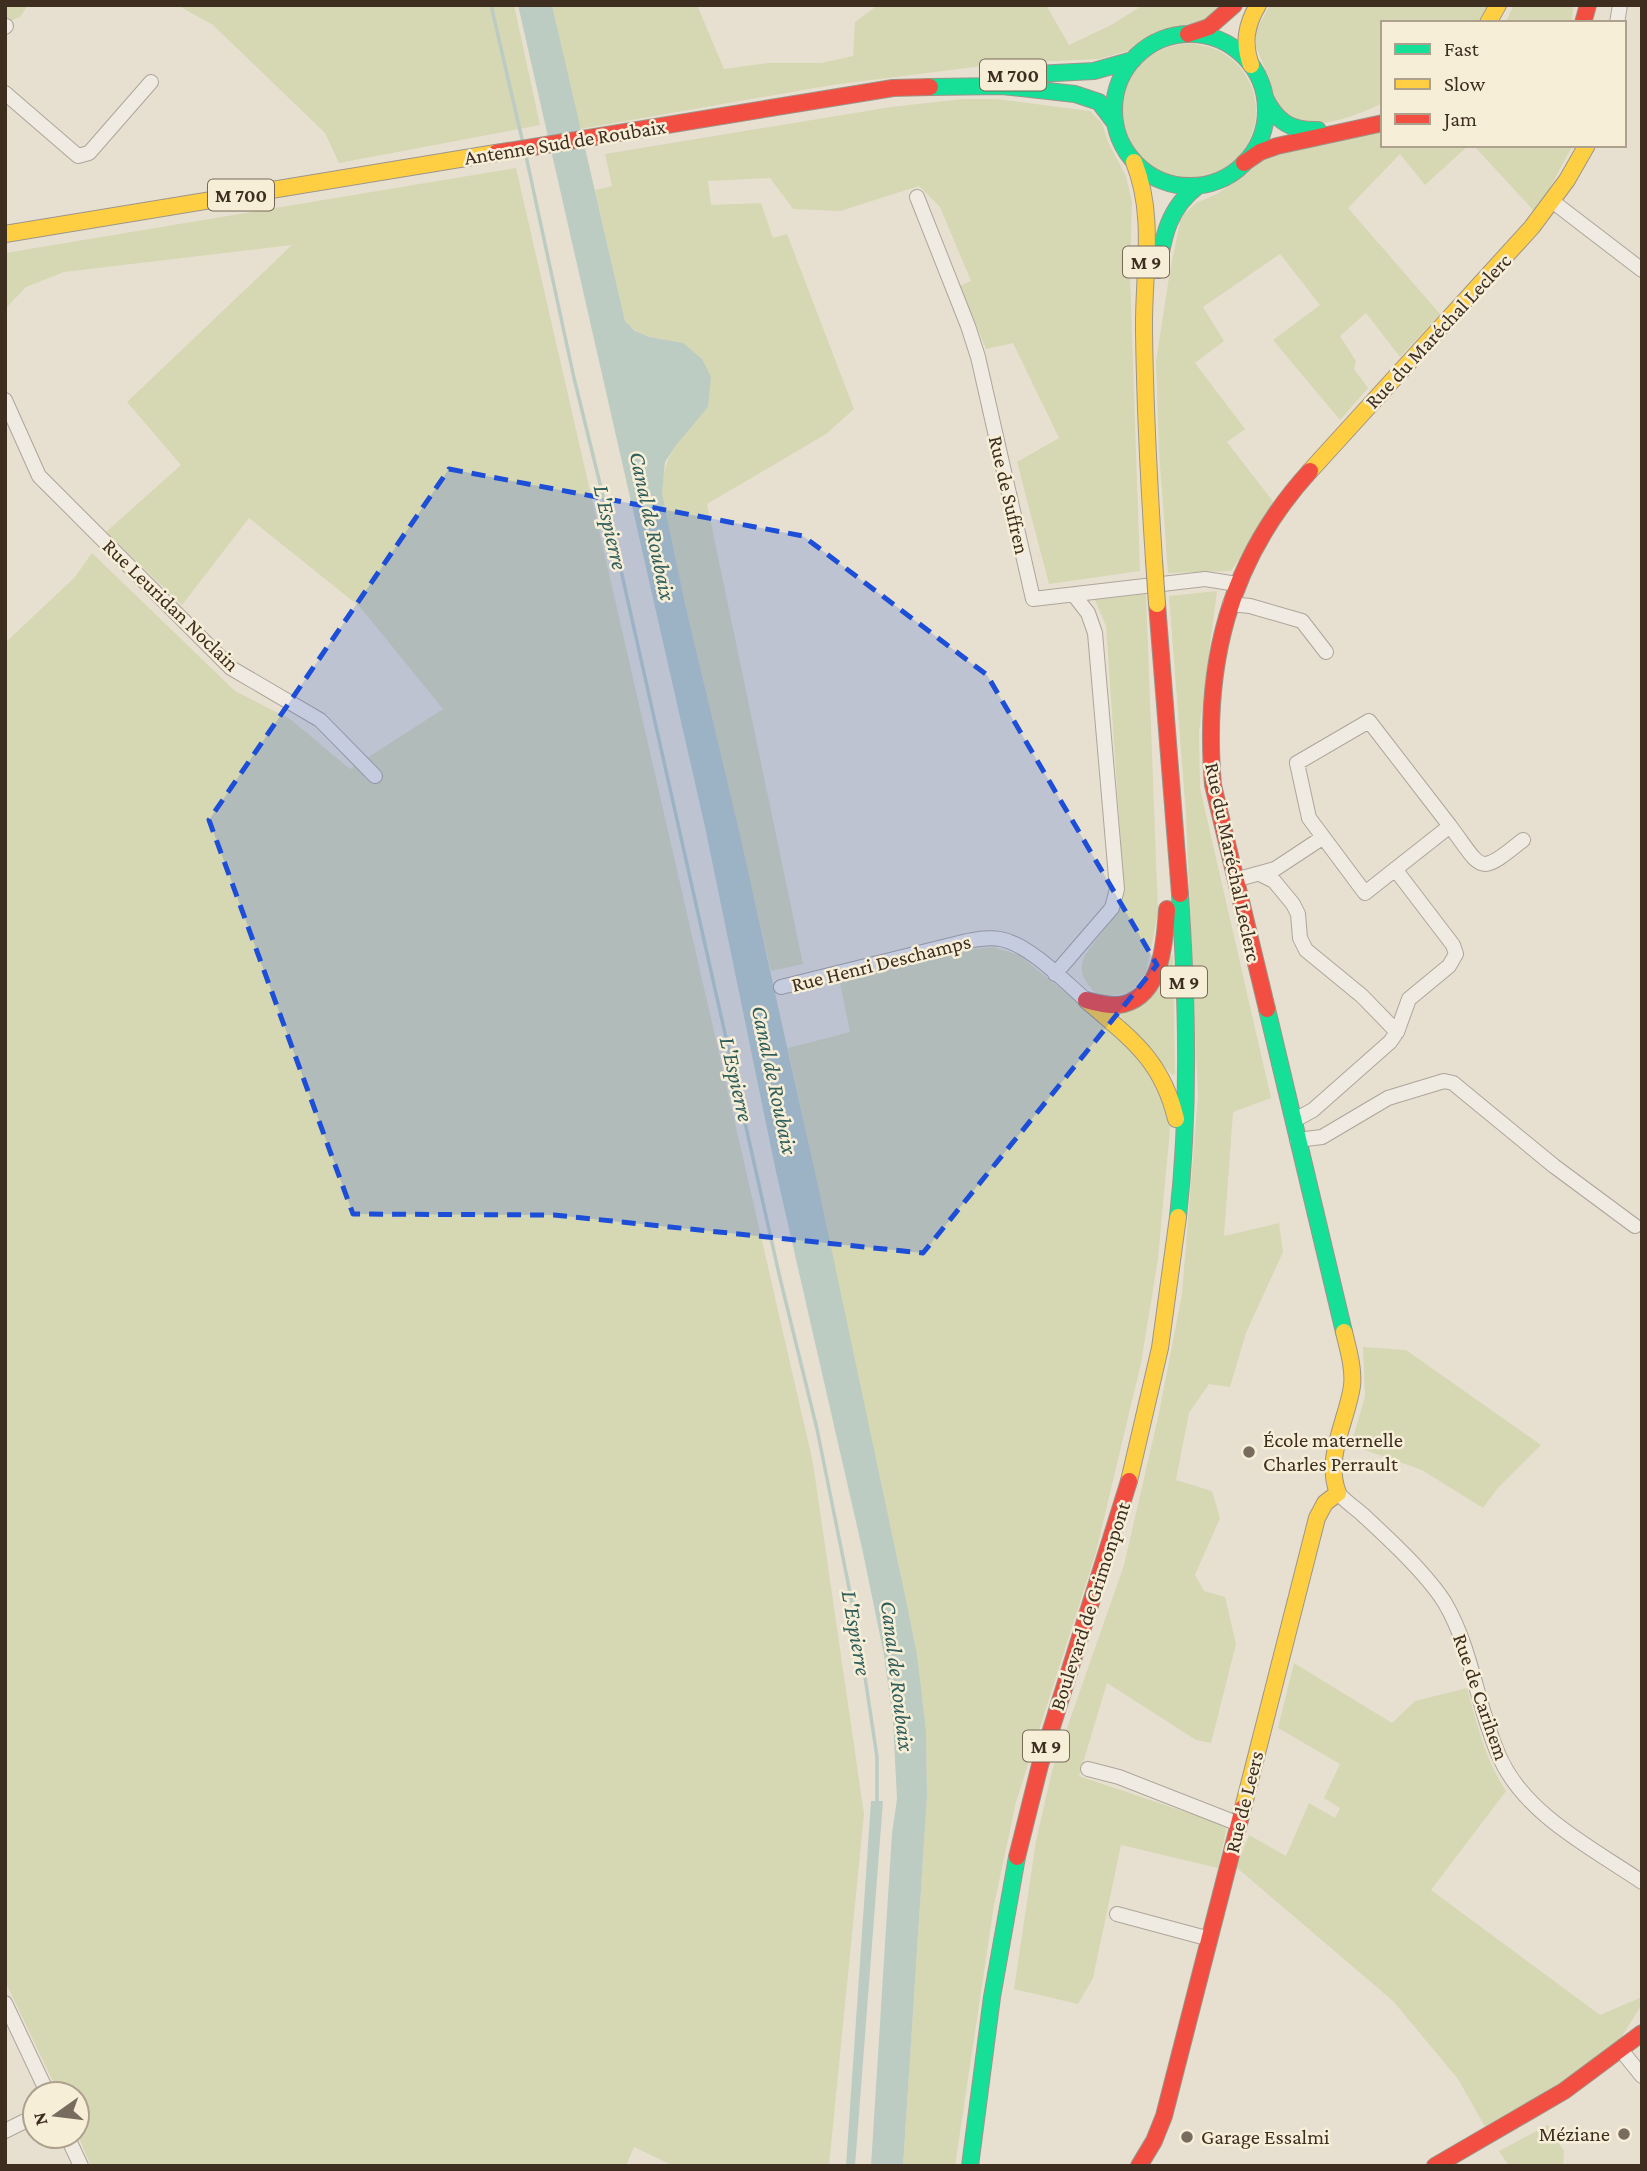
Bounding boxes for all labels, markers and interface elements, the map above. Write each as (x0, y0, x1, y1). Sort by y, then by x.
legend (1381, 21, 1626, 147)
text: Fast (1444, 37, 1480, 61)
road number: M 700 (980, 60, 1046, 90)
text: Slow (1444, 72, 1486, 96)
text: Jam (1442, 107, 1477, 131)
street label: Antenne Sud de Roubaix (462, 114, 668, 170)
road number: M 700 (208, 180, 274, 210)
road number: M 9 (1123, 246, 1169, 278)
street label: Rue du Maréchal Leclerc (1360, 248, 1516, 413)
street label: Rue de Suffren (984, 433, 1034, 557)
water label: Canal de Roubaix (625, 449, 681, 603)
water label: L'Espierre (589, 482, 633, 572)
street label: Rue Leuridan Noclain (98, 534, 244, 676)
street label: Rue du Maréchal Leclerc (1200, 760, 1266, 964)
street label: Rue Henri Deschamps (789, 929, 973, 997)
road number: M 9 (1161, 966, 1207, 998)
water label: Canal de Roubaix (747, 1003, 803, 1157)
water label: L'Espierre (715, 1034, 759, 1124)
place label: École maternelle Charles Perrault (1263, 1428, 1403, 1476)
marker: École maternelle Charles Perrault (1241, 1444, 1257, 1460)
street label: Boulevard de Grimonpont (1045, 1498, 1135, 1713)
water label: L'Espierre (837, 1588, 877, 1678)
water label: Canal de Roubaix (876, 1599, 920, 1753)
street label: Rue de Carihem (1448, 1631, 1514, 1764)
road number: M 9 (1023, 1730, 1069, 1762)
street label: Rue de Leers (1220, 1748, 1268, 1856)
north arrow (21, 2080, 91, 2150)
text: N (28, 2110, 52, 2128)
place label: Méziane (1539, 2122, 1610, 2146)
place label: Garage Essalmi (1201, 2125, 1330, 2149)
marker: Méziane (1616, 2126, 1632, 2142)
marker: Garage Essalmi (1179, 2129, 1195, 2145)

